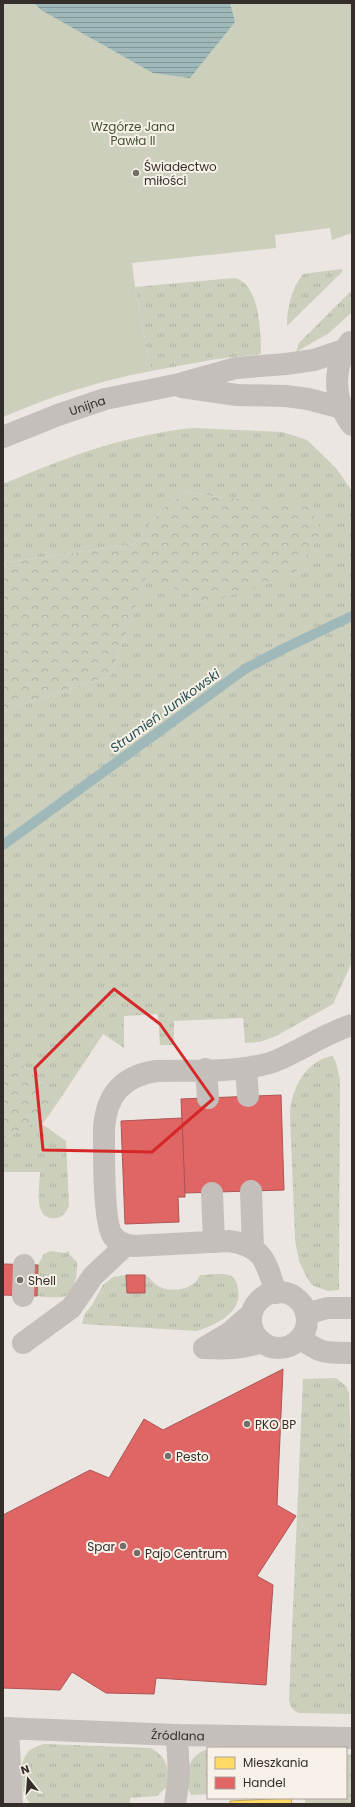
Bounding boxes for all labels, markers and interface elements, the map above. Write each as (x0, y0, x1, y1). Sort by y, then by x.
park label: Wzgórze Jana Pawła II (91, 118, 175, 149)
place label: Świadectwo miłości (144, 158, 217, 189)
marker: Świadectwo miłości (131, 168, 141, 178)
street label: Unijna (67, 391, 108, 419)
water label: Strumień Junikowski (106, 664, 224, 757)
place label: Shell (28, 1272, 56, 1289)
marker: Shell (15, 1275, 25, 1285)
place label: PKO BP (255, 1416, 296, 1433)
marker: PKO BP (242, 1419, 252, 1429)
place label: Pesto (176, 1448, 209, 1465)
marker: Pesto (163, 1451, 173, 1461)
place label: Spar (87, 1538, 116, 1555)
marker: Spar (118, 1541, 128, 1551)
place label: Pajo Centrum (145, 1545, 227, 1562)
marker: Pajo Centrum (132, 1548, 142, 1558)
street label: Źródlana (151, 1725, 205, 1744)
legend (207, 1747, 347, 1799)
text: Mieszkania (243, 1754, 309, 1771)
north arrow (8, 1759, 48, 1799)
text: N (19, 1761, 31, 1778)
text: Handel (243, 1774, 286, 1791)

